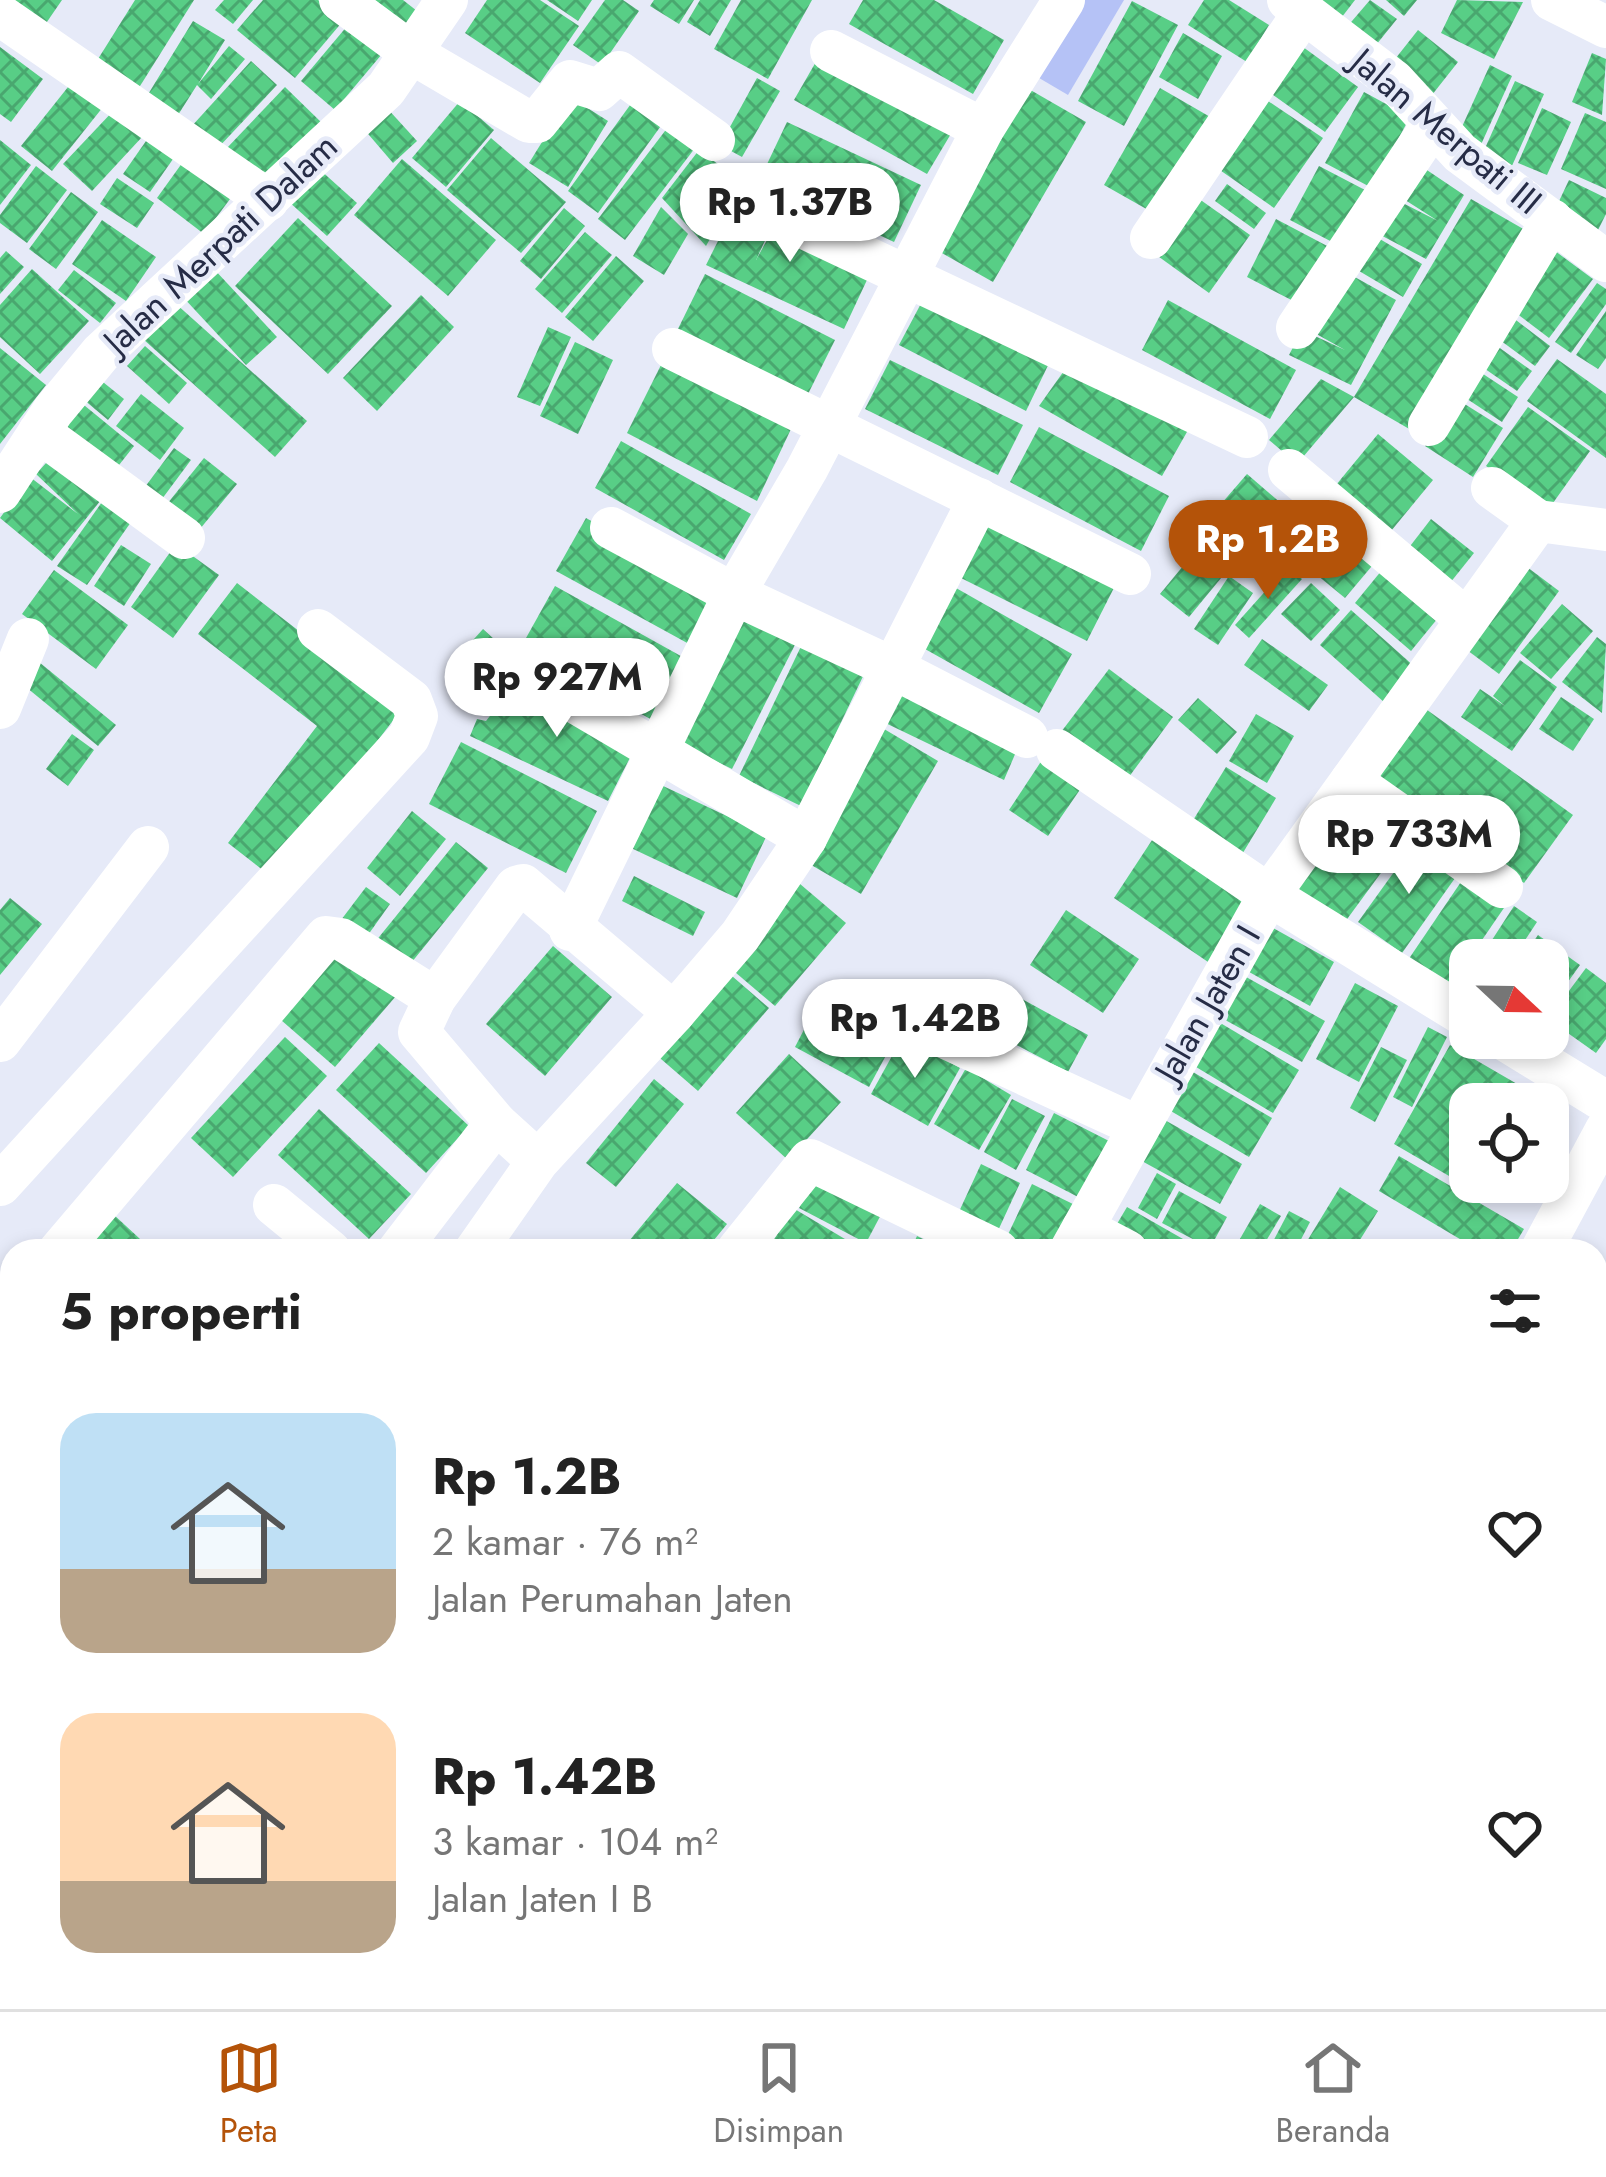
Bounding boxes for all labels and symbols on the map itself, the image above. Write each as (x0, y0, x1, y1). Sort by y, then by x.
street label: Jalan Merpati III (1337, 33, 1553, 226)
street label: Jalan Merpati Dalam (88, 121, 349, 368)
pin: Rp 1.37B (666, 163, 914, 265)
pin: Rp 1.2B (1157, 500, 1379, 602)
pin: Rp 927M (446, 638, 668, 740)
pin: Rp 733M (1298, 795, 1520, 897)
street label: Jalan Jaten I (1139, 915, 1273, 1094)
north arrow (1449, 939, 1569, 1059)
pin: Rp 1.42B (791, 979, 1039, 1081)

